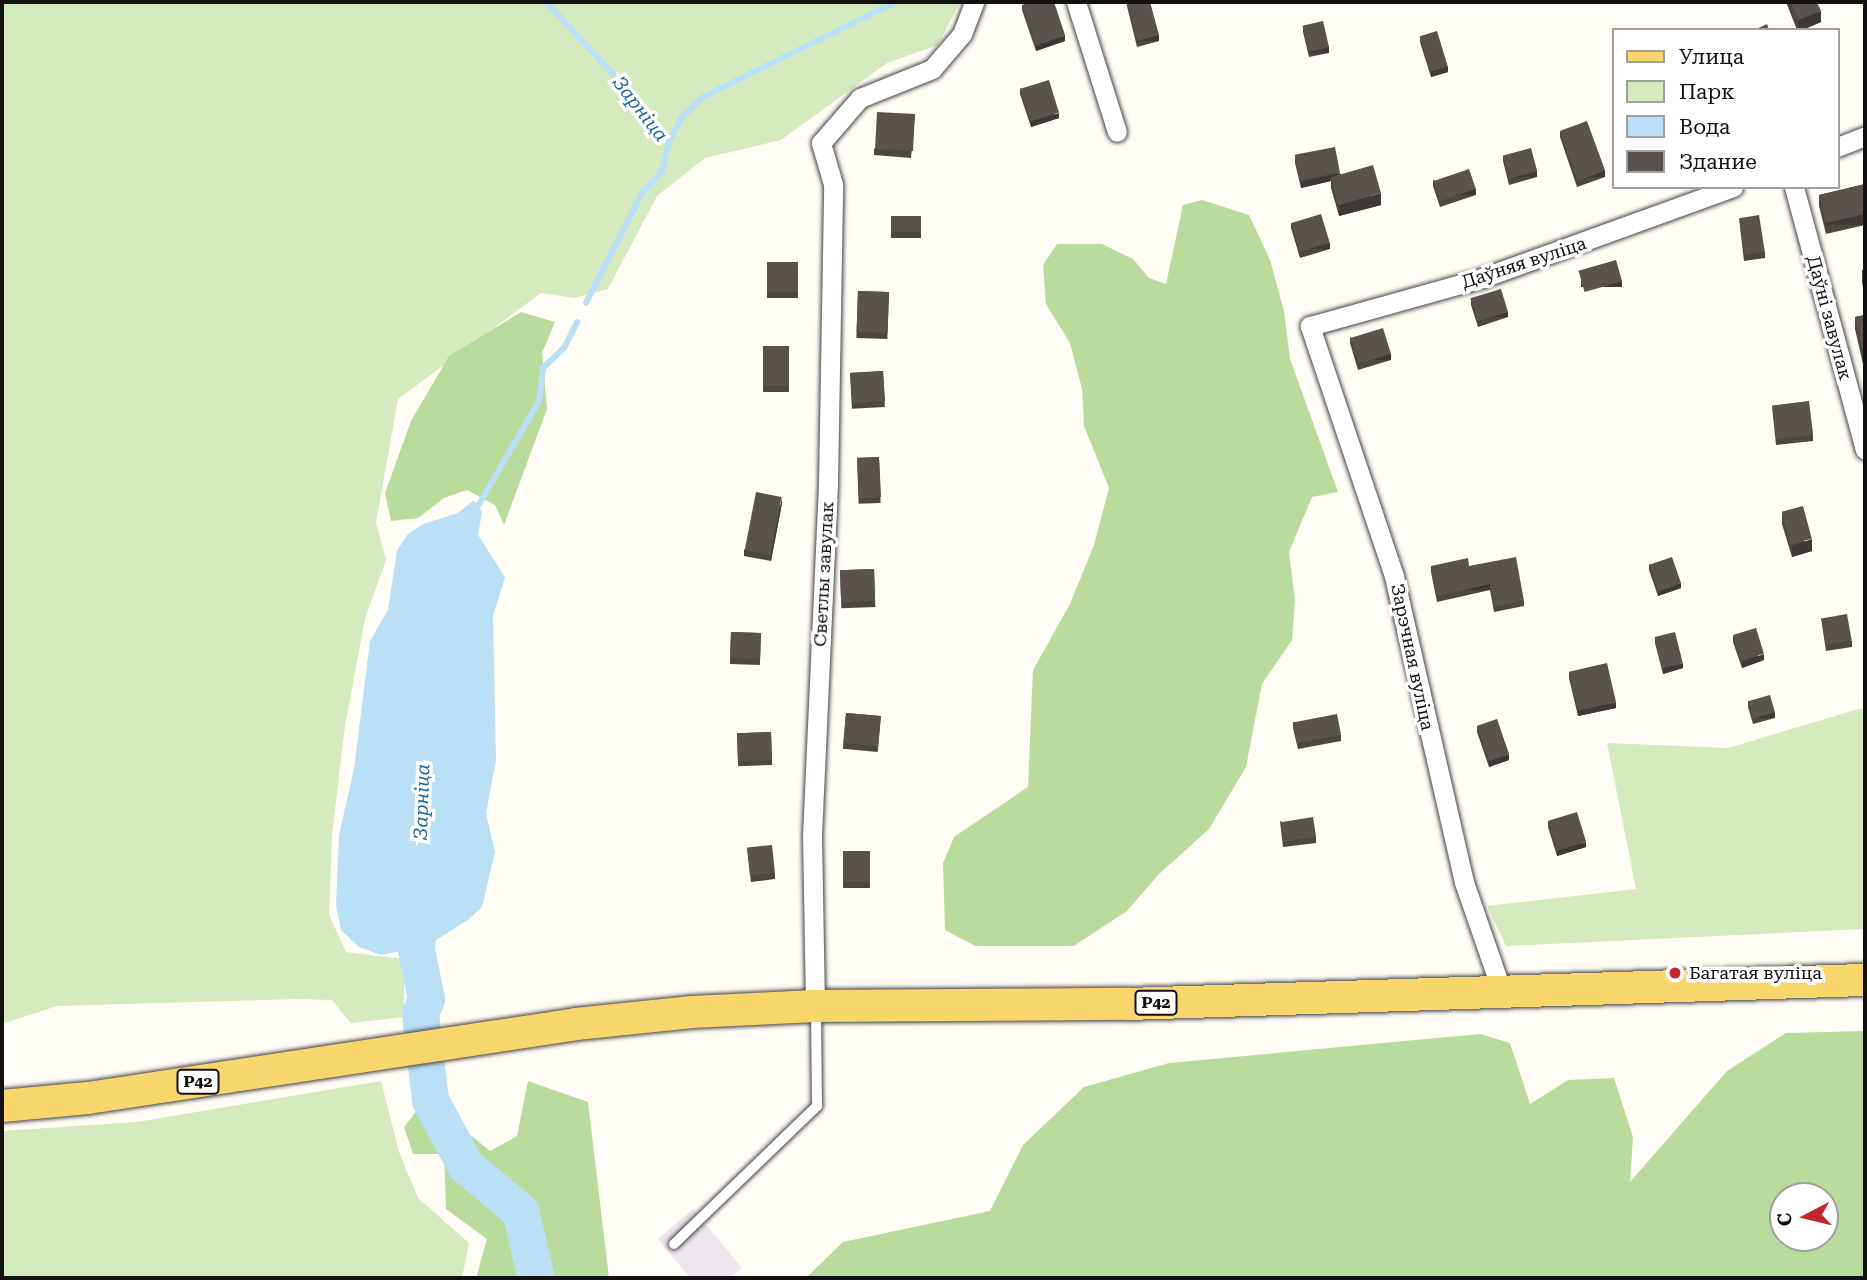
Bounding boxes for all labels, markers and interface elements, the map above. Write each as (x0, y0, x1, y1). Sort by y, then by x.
legend (1612, 28, 1839, 189)
text: Улица (1679, 45, 1744, 69)
water label: Зарніца (607, 72, 673, 146)
text: Парк (1679, 80, 1735, 104)
text: Вода (1679, 115, 1731, 139)
text: Здание (1679, 150, 1757, 174)
street label: Даўняя вуліца (1459, 233, 1589, 293)
street label: Даўні завулак (1802, 253, 1856, 383)
street label: Светлы завулак (809, 501, 839, 647)
street label: Зарэчная вуліца (1386, 582, 1438, 732)
water label: Зарніца (409, 763, 435, 841)
place label: Багатая вуліца (1689, 962, 1822, 984)
marker: Багатая вуліца (1667, 965, 1683, 981)
road number: Р42 (1133, 990, 1179, 1015)
road number: Р42 (175, 1070, 221, 1094)
north arrow (1769, 1182, 1839, 1252)
text: С (1772, 1211, 1797, 1227)

